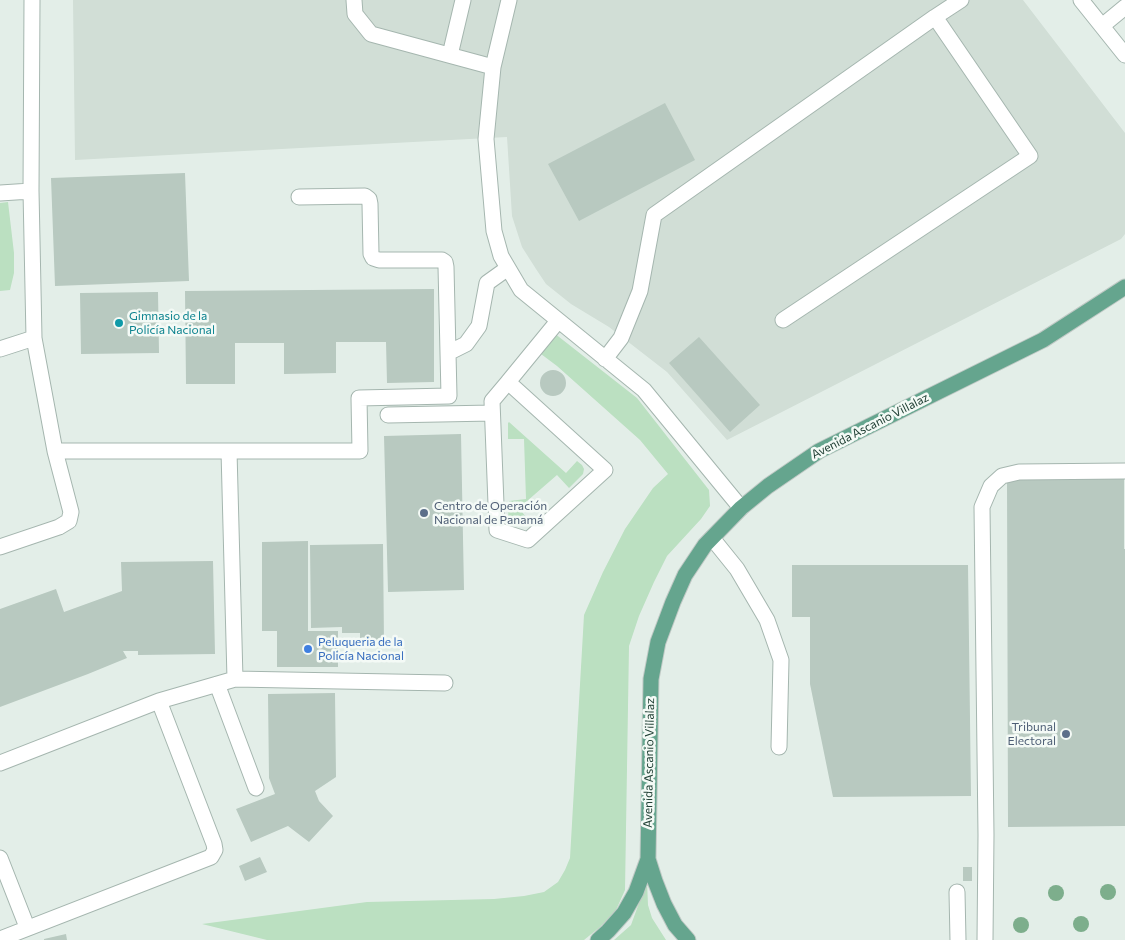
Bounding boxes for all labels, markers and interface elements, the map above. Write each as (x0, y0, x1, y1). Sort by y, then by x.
place label: Gimnasio de la Policía Nacional (129, 309, 215, 337)
marker: Gimnasio de la Policía Nacional (113, 317, 125, 329)
street label: Avenida Ascanio Villalaz (809, 390, 931, 462)
place label: Centro de Operación Nacional de Panamá (434, 499, 547, 527)
marker: Centro de Operación Nacional de Panamá (418, 507, 430, 519)
place label: Peluqueria de la Policía Nacional (318, 635, 404, 663)
marker: Peluqueria de la Policía Nacional (302, 643, 314, 655)
street label: Avenida Ascanio Villalaz (641, 698, 657, 828)
place label: Tribunal Electoral (1008, 720, 1056, 748)
marker: Tribunal Electoral (1060, 728, 1072, 740)

